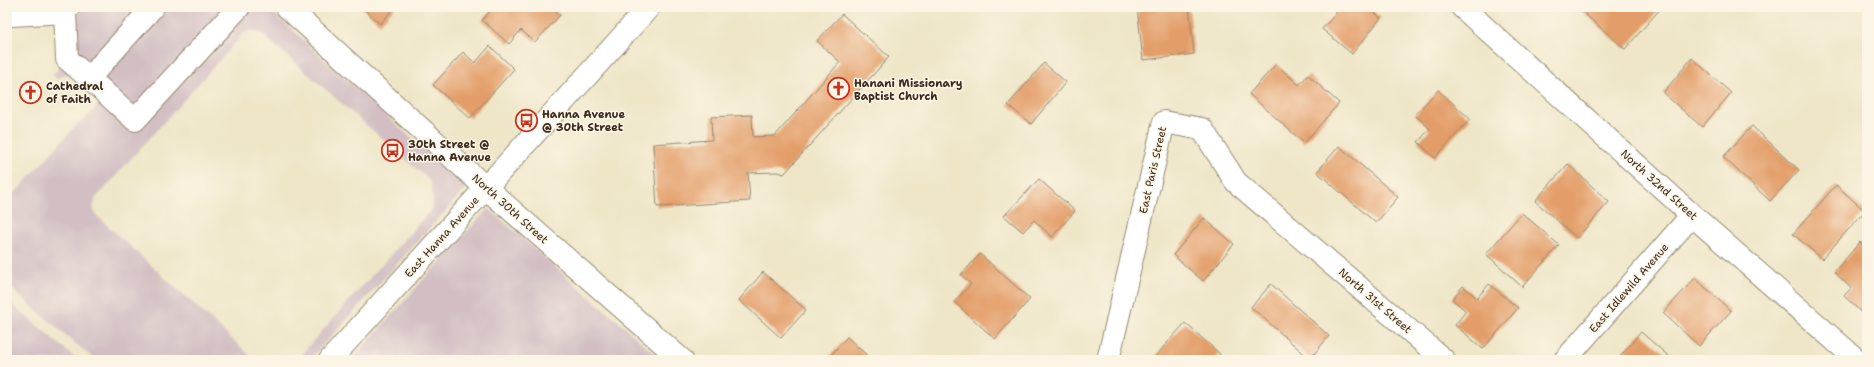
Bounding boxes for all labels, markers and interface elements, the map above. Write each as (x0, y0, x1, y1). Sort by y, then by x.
church icon: Hanani Missionary Baptist Church (826, 76, 852, 102)
place label: Hanani Missionary Baptist Church (854, 76, 963, 104)
church icon: Cathedral of Faith (18, 79, 44, 105)
place label: Cathedral of Faith (46, 79, 104, 107)
bus stop icon: Hanna Avenue @ 30th Street (514, 107, 540, 133)
place label: Hanna Avenue @ 30th Street (542, 107, 626, 135)
street label: East Paris Street (1136, 125, 1170, 215)
bus stop icon: 30th Street @ Hanna Avenue (380, 137, 406, 163)
place label: 30th Street @ Hanna Avenue (408, 137, 492, 165)
street label: North 32nd Street (1617, 146, 1701, 224)
street label: North 30th Street (469, 171, 551, 247)
street label: East Hanna Avenue (401, 193, 483, 281)
street label: East Idlewild Avenue (1586, 240, 1672, 336)
street label: North 31st Street (1335, 265, 1415, 337)

